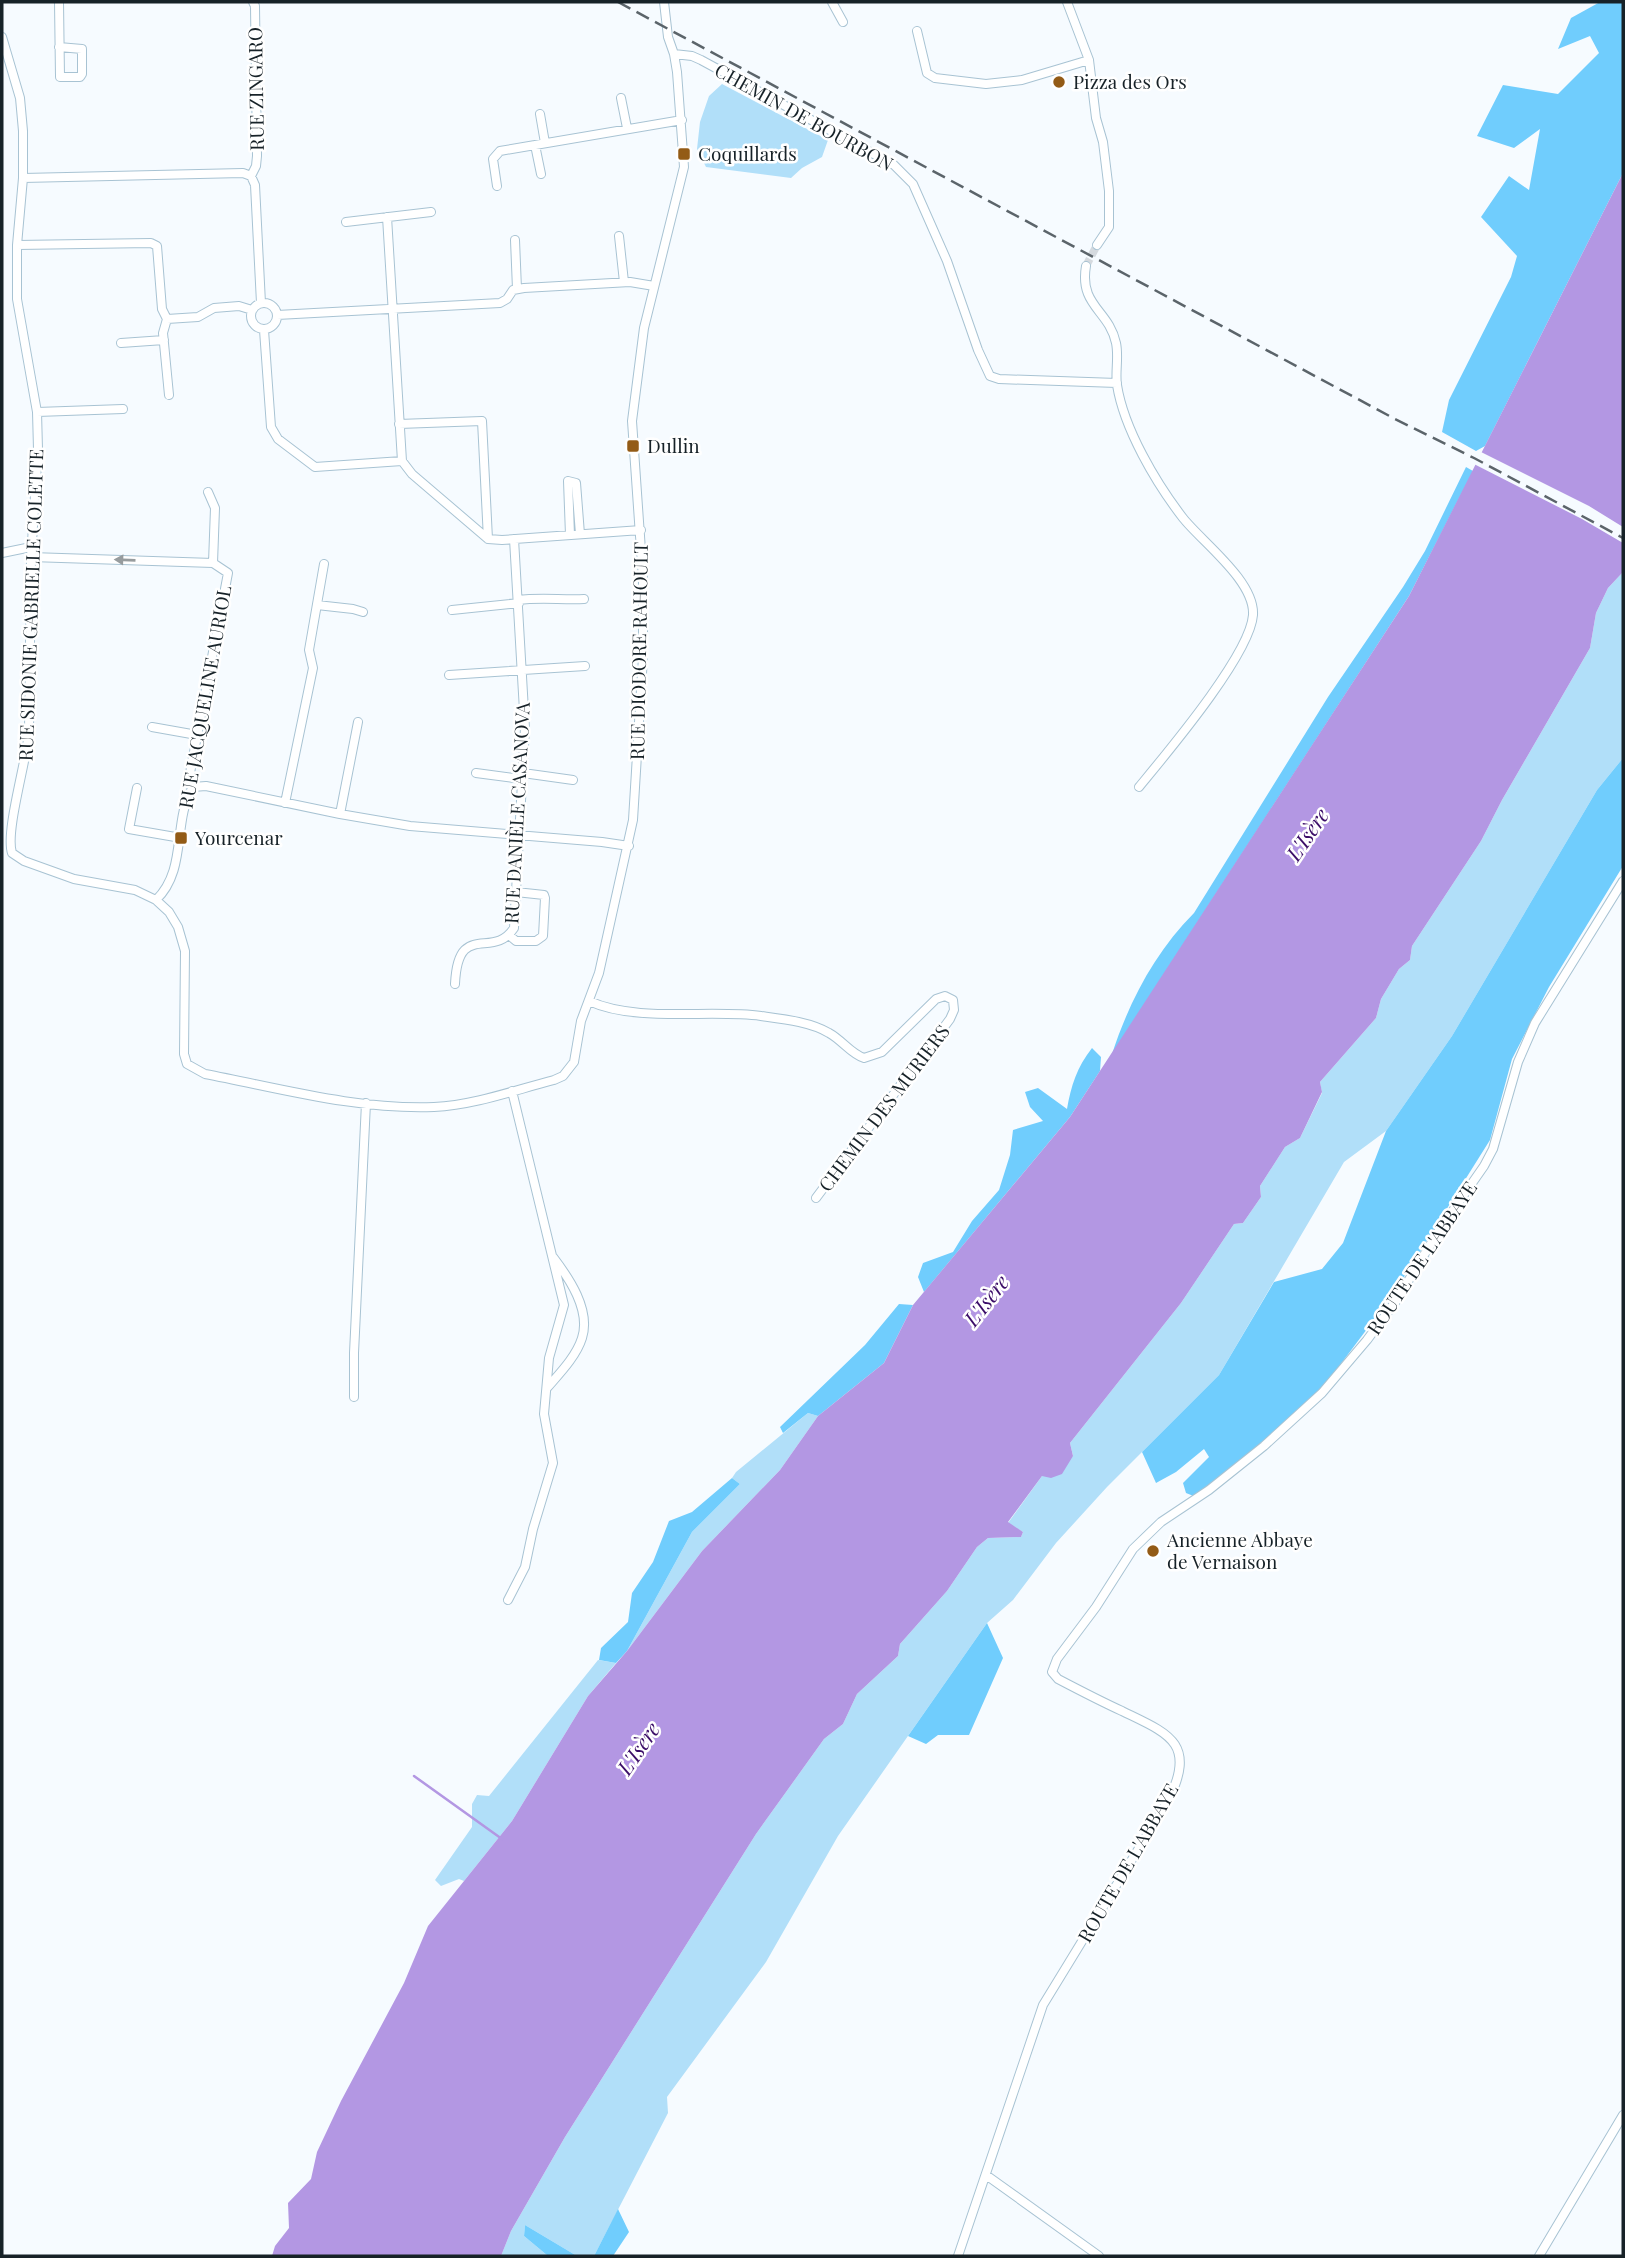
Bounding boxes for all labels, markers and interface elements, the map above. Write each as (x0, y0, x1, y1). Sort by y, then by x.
street label: RUE ZINGARO (241, 27, 269, 151)
street label: CHEMIN DE BOURBON (711, 56, 898, 176)
place label: Pizza des Ors (1073, 68, 1187, 94)
marker: Pizza des Ors (1051, 74, 1067, 90)
place label: Coquillards (698, 140, 797, 166)
marker: Coquillards (676, 146, 692, 162)
place label: Dullin (647, 432, 700, 458)
marker: Dullin (625, 438, 641, 454)
street label: RUE SIDONIE GABRIELLE COLETTE (12, 448, 48, 762)
street label: RUE DIODORE RAHOULT (623, 541, 653, 760)
one-way arrow (114, 555, 136, 566)
street label: RUE JACQUELINE AURIOL (172, 583, 236, 810)
street label: RUE DANIÈLE CASANOVA (497, 700, 535, 924)
water label: L'Isère (1278, 802, 1334, 866)
place label: Yourcenar (194, 824, 283, 850)
marker: Yourcenar (173, 830, 189, 846)
street label: CHEMIN DES MURIERS (812, 1019, 955, 1196)
street label: ROUTE DE L'ABBAYE (1360, 1176, 1482, 1339)
water label: L'Isère (956, 1268, 1014, 1332)
place label: Ancienne Abbaye de Vernaison (1166, 1526, 1313, 1574)
marker: Ancienne Abbaye de Vernaison (1145, 1543, 1161, 1559)
water label: L'Isère (609, 1716, 665, 1780)
street label: ROUTE DE L'ABBAYE (1071, 1778, 1183, 1947)

